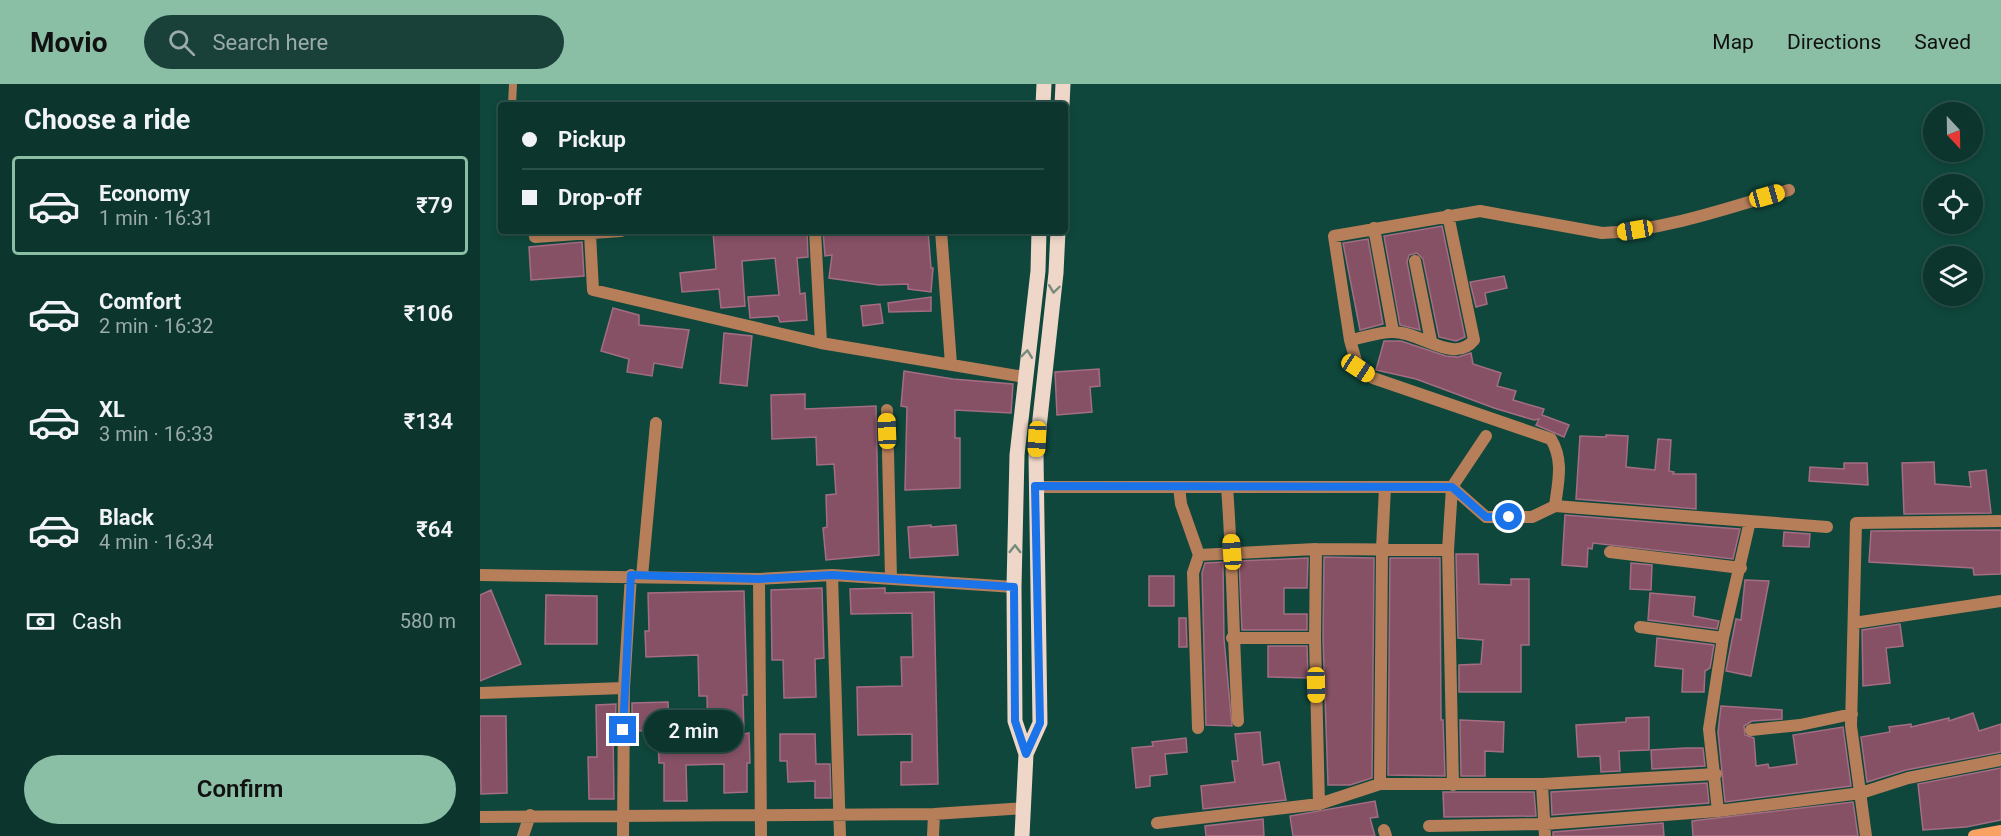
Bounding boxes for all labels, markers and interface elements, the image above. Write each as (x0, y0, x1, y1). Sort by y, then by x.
search box (144, 15, 564, 69)
text: Movio (30, 26, 108, 59)
icon: search (165, 26, 198, 59)
text: Search here (213, 30, 328, 55)
text: Map (1712, 30, 1754, 54)
text: Directions (1787, 30, 1881, 54)
text: Saved (1914, 30, 1971, 54)
north arrow (1923, 102, 1983, 162)
map controls (1923, 102, 1983, 306)
text: Choose a ride (24, 104, 190, 136)
text: Pickup (558, 127, 626, 152)
button: locate (1923, 174, 1983, 234)
icon: car (27, 179, 81, 233)
text: Economy (99, 181, 190, 206)
car (1747, 182, 1787, 210)
text: Drop-off (558, 185, 642, 210)
text: ₹79 (416, 193, 453, 218)
text: 1 min · 16:31 (99, 206, 214, 230)
car (1616, 218, 1654, 242)
button: layers (1923, 246, 1983, 306)
one-way arrow (1049, 285, 1061, 294)
icon: car (27, 287, 81, 341)
text: Comfort (99, 289, 181, 314)
text: ₹106 (404, 301, 453, 326)
text: 2 min · 16:32 (99, 314, 214, 338)
one-way arrow (1020, 350, 1032, 359)
car (1338, 351, 1378, 385)
icon: car (27, 395, 81, 449)
text: XL (99, 397, 125, 422)
text: ₹134 (404, 409, 453, 434)
car (877, 413, 897, 449)
car (1027, 421, 1047, 457)
text: 3 min · 16:33 (99, 422, 214, 446)
icon: car (27, 503, 81, 557)
route start (1495, 503, 1522, 530)
text: Black (99, 505, 154, 530)
text: ₹64 (416, 517, 453, 542)
text: 4 min · 16:34 (99, 530, 214, 554)
car (1222, 533, 1242, 571)
one-way arrow (1008, 544, 1021, 553)
icon: cash (24, 605, 57, 638)
text: Cash (72, 609, 122, 634)
text: 580 m (400, 609, 456, 633)
car (1307, 667, 1325, 703)
callout: 2 min (644, 709, 743, 751)
route end (609, 716, 636, 743)
text: 2 min (668, 719, 719, 743)
button: Confirm (24, 755, 456, 824)

